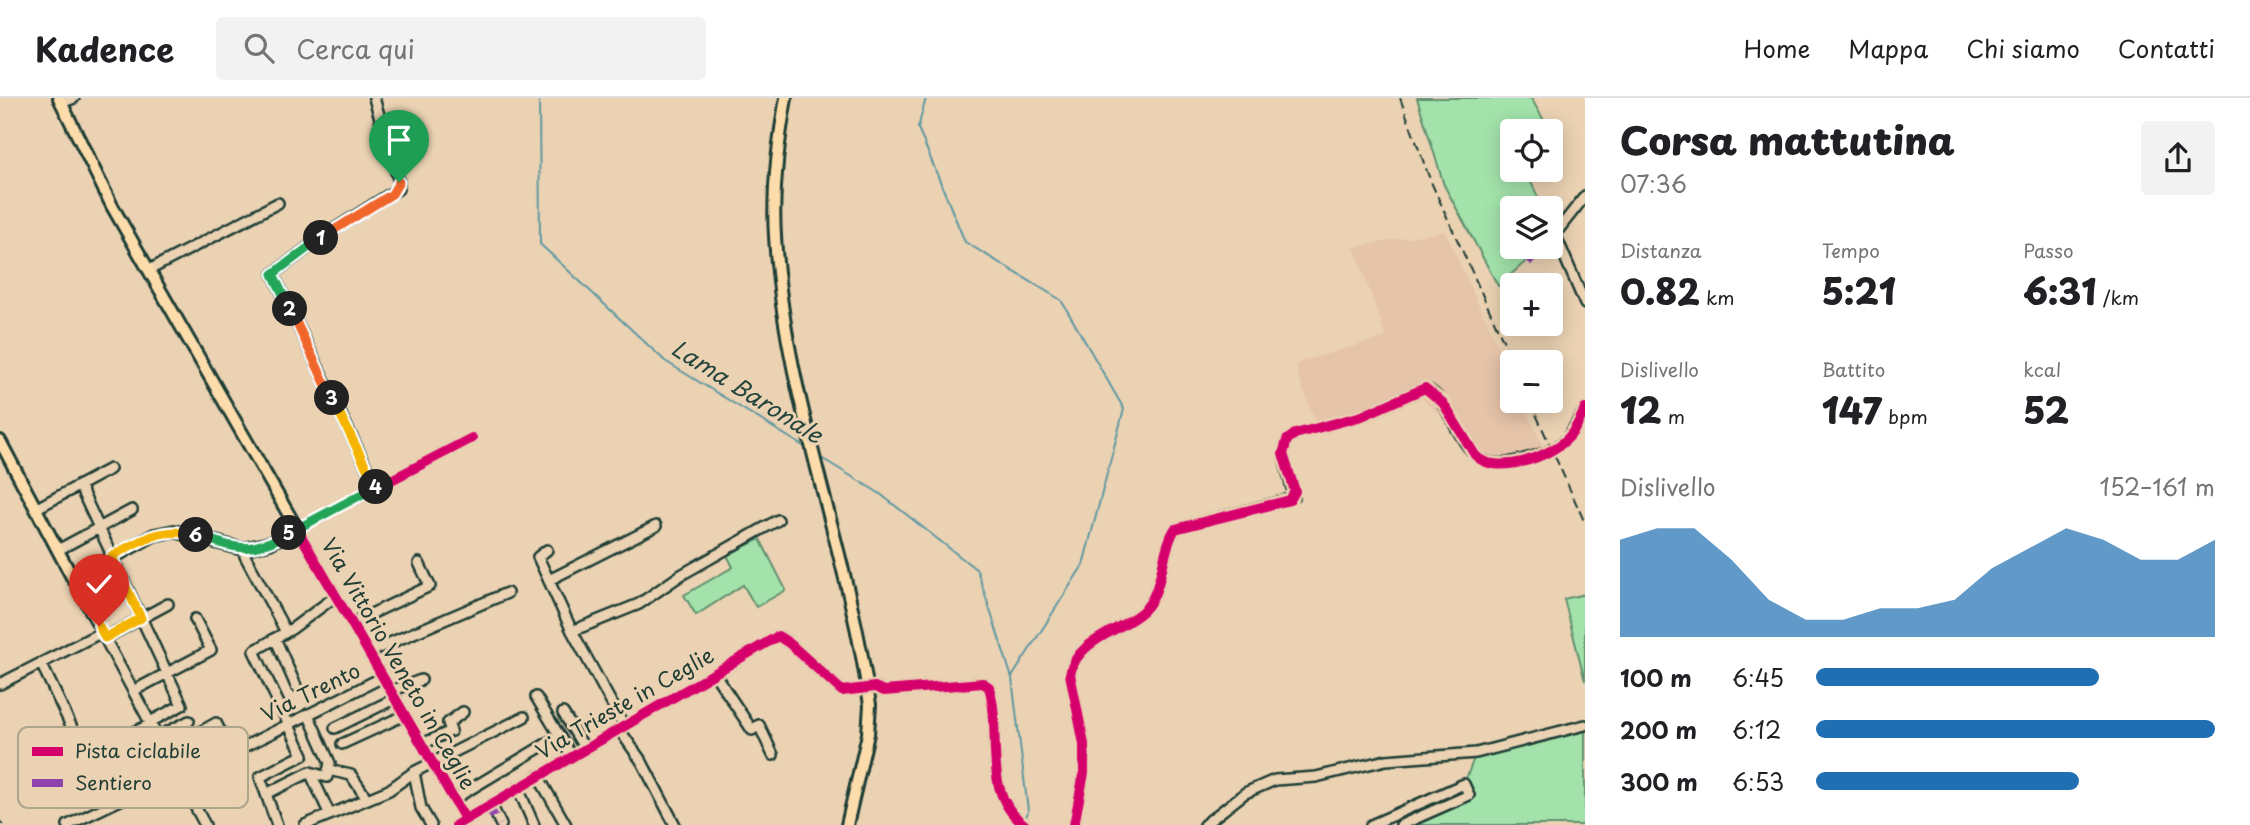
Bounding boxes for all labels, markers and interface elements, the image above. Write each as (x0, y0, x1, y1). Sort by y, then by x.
search box (216, 17, 706, 80)
text: Kadence (35, 23, 174, 73)
icon: search (240, 29, 278, 67)
text: Cerca qui (296, 29, 415, 68)
text: Home (1744, 30, 1810, 66)
text: Mappa (1848, 30, 1928, 66)
text: Chi siamo (1966, 30, 2080, 66)
text: Contatti (2118, 30, 2215, 66)
pin (369, 110, 429, 182)
text: Corsa mattutina (1620, 111, 1955, 168)
map controls (1500, 119, 1563, 413)
button: locate (1500, 119, 1563, 182)
icon: arrive (380, 121, 418, 159)
button: share (2141, 121, 2215, 195)
text: 07:36 (1620, 166, 1687, 201)
button: layers (1500, 196, 1563, 259)
pin: 1 (304, 220, 338, 256)
text: 1 (316, 223, 325, 251)
text: Distanza (1620, 236, 1702, 264)
text: Tempo (1822, 236, 1880, 264)
text: Passo (2023, 236, 2074, 264)
text: 0.82 (1620, 264, 1700, 317)
text: 5:21 (1822, 264, 1896, 317)
text: 6:31 (2023, 264, 2097, 317)
button: + (1500, 273, 1563, 336)
text: km (1700, 283, 1735, 311)
text: /km (2097, 283, 2139, 311)
pin: 2 (272, 292, 308, 326)
text: 2 (283, 294, 296, 322)
water label: Lama Baronale (665, 330, 831, 452)
button: − (1500, 350, 1563, 413)
text: Dislivello (1620, 355, 1699, 383)
text: Battito (1822, 355, 1885, 383)
text: kcal (2023, 355, 2061, 383)
pin: 3 (314, 380, 350, 416)
text: 3 (325, 383, 338, 411)
text: 12 (1620, 383, 1661, 436)
text: 147 (1822, 383, 1882, 436)
text: 52 (2023, 383, 2069, 436)
text: m (1661, 402, 1685, 430)
text: bpm (1882, 402, 1928, 430)
text: Dislivello (1620, 469, 1715, 504)
text: 152–161 m (2100, 469, 2215, 504)
pin: 4 (358, 470, 394, 504)
text: 4 (369, 472, 382, 500)
pin: 5 (272, 516, 306, 550)
pin: 6 (178, 518, 214, 552)
text: 5 (282, 518, 295, 546)
text: 6 (189, 520, 202, 548)
street label: Via Vittorio Veneto in Ceglie (314, 531, 485, 795)
pin (69, 554, 129, 626)
icon: check (80, 565, 118, 603)
street label: Via Trieste in Ceglie (529, 638, 719, 766)
street label: Via Trento (255, 653, 365, 729)
text: 100 m (1620, 660, 1692, 695)
text: 6:45 (1732, 660, 1784, 695)
text: 200 m (1620, 712, 1697, 747)
text: 6:12 (1732, 712, 1781, 747)
legend (18, 727, 248, 808)
text: Pista ciclabile (75, 736, 201, 764)
text: 300 m (1620, 764, 1698, 799)
text: 6:53 (1732, 764, 1784, 799)
text: Sentiero (75, 768, 152, 796)

